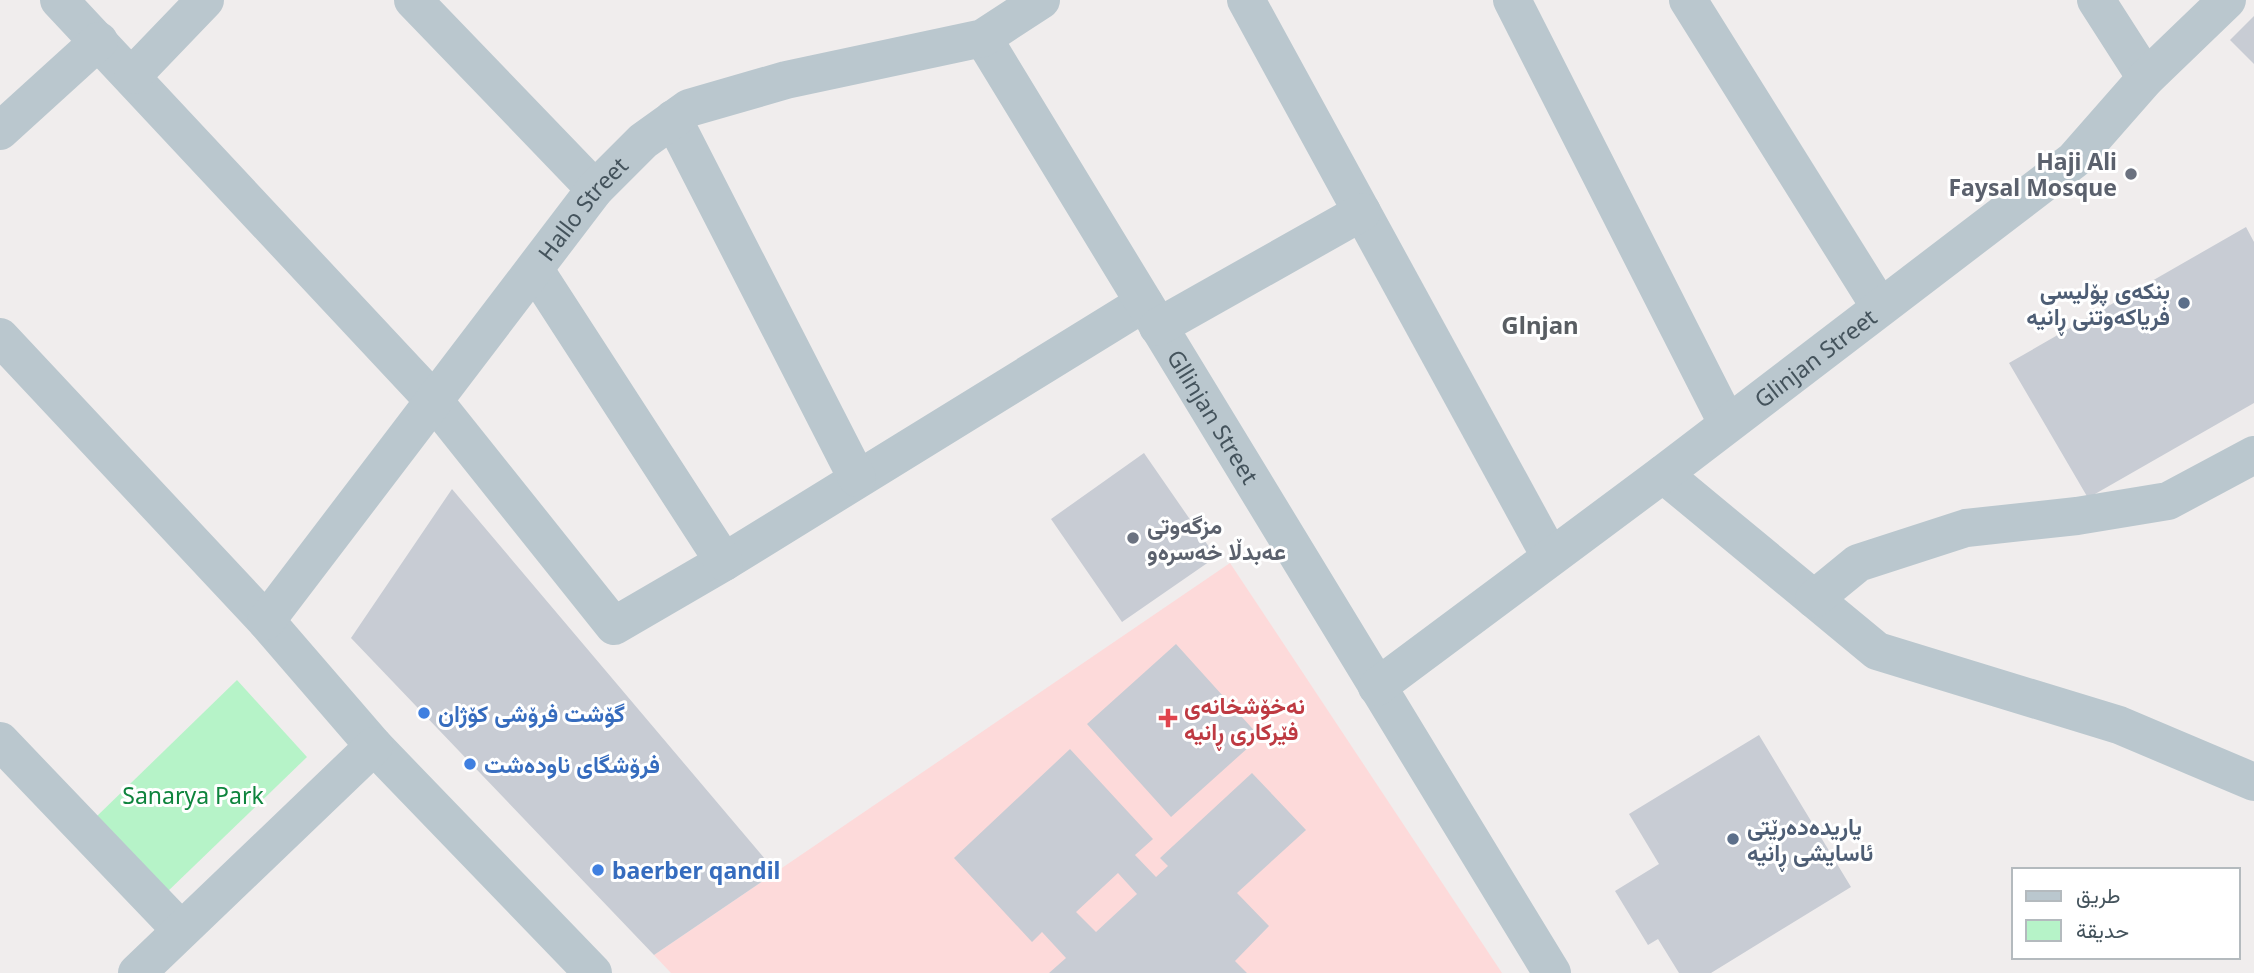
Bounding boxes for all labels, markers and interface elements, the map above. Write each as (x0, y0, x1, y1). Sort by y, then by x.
place label: Haji Ali Faysal Mosque (1948, 145, 2117, 203)
street label: Hallo Street (530, 149, 635, 267)
marker: Haji Ali Faysal Mosque (2123, 166, 2139, 182)
place label: بنکەی پۆلیسی فریاکەوتنی ڕانیە (2026, 274, 2170, 336)
marker: بنکەی پۆلیسی فریاکەوتنی ڕانیە (2176, 295, 2192, 311)
street label: Glinjan Street (1747, 301, 1883, 415)
district label: Glnjan (1501, 308, 1579, 341)
street label: Gllinjan Street (1160, 343, 1267, 490)
place label: مزگەوتی عەبدڵا خەسرەو (1147, 509, 1286, 567)
marker: مزگەوتی عەبدڵا خەسرەو (1125, 530, 1141, 546)
place label: نەخۆشخانەی فێرکاری ڕانیە (1184, 689, 1305, 751)
place label: گۆشت فرۆشی کۆژان (438, 697, 625, 729)
marker: گۆشت فرۆشی کۆژان (416, 705, 432, 721)
marker: نەخۆشخانەی فێرکاری ڕانیە (1158, 708, 1178, 728)
place label: فرۆشگای ناوده‌شت (484, 748, 660, 780)
marker: فرۆشگای ناوده‌شت (462, 756, 478, 772)
park label: Sanarya Park (122, 779, 264, 811)
place label: یاریدەدەرێتی ئاسایشی ڕانیە (1747, 810, 1873, 872)
marker: یاریدەدەرێتی ئاسایشی ڕانیە (1725, 831, 1741, 847)
place label: baerber qandil (612, 854, 780, 886)
marker: baerber qandil (590, 862, 606, 878)
legend (2012, 868, 2240, 959)
text: طريق (2076, 881, 2121, 909)
text: حديقة (2076, 916, 2129, 944)

